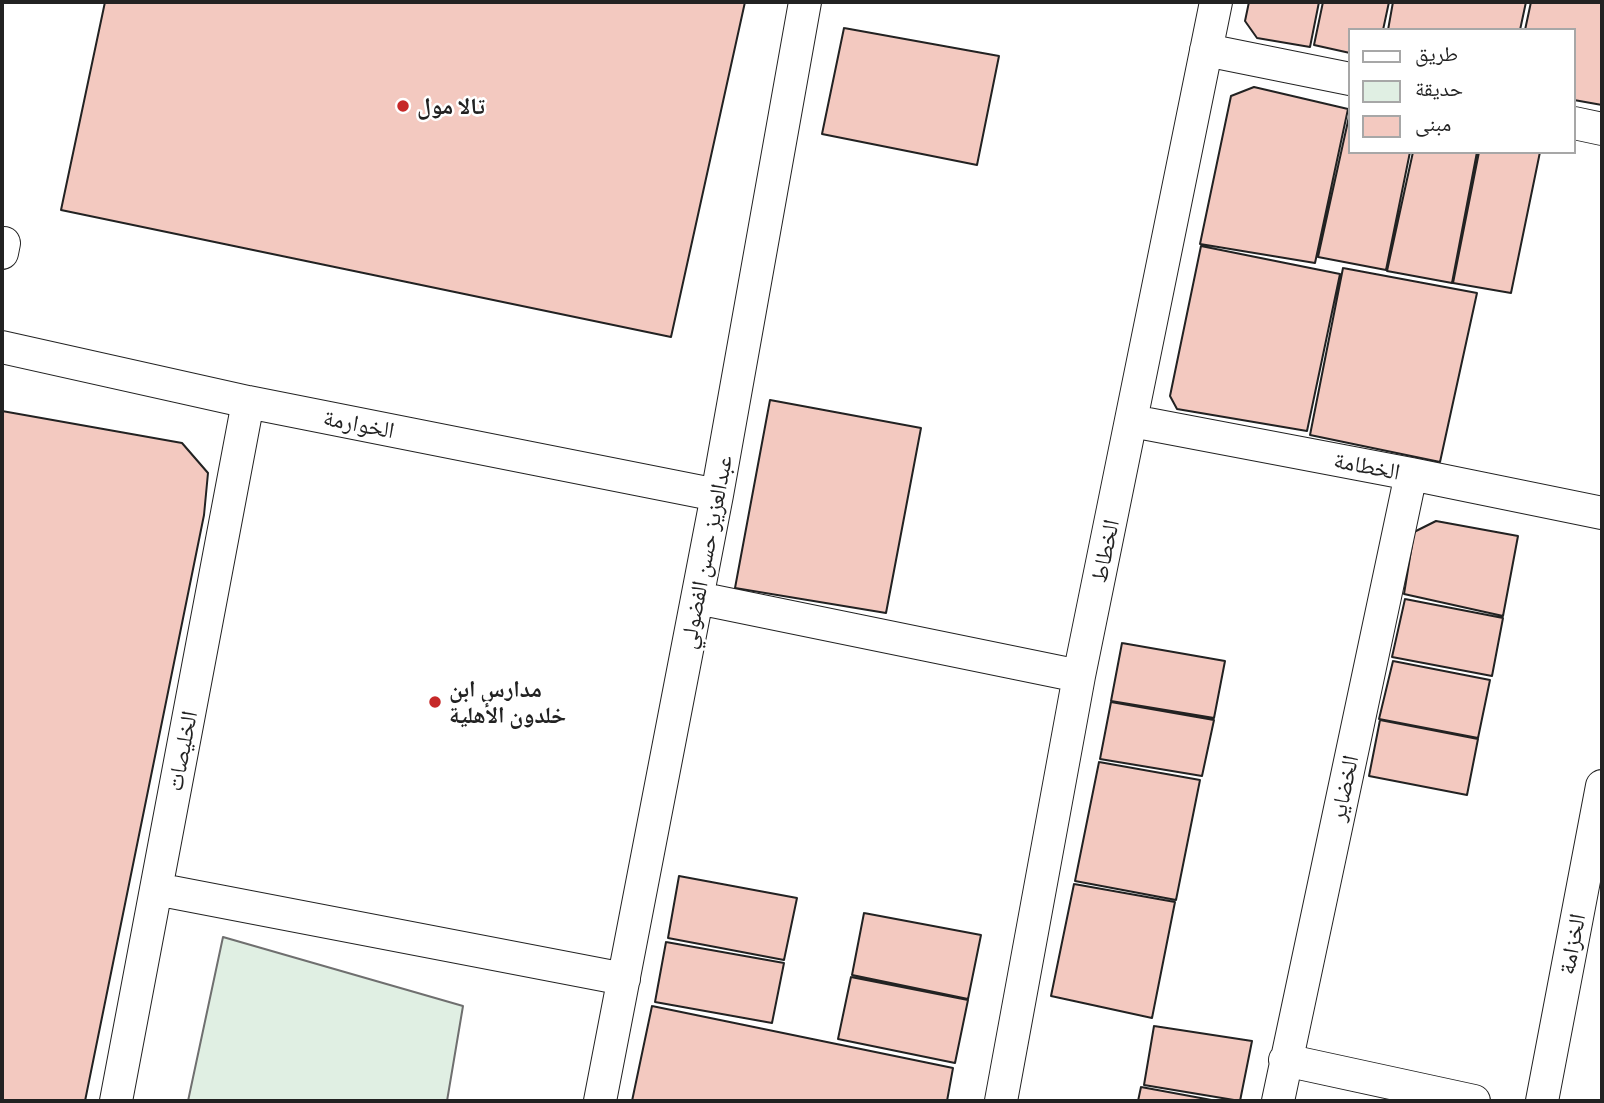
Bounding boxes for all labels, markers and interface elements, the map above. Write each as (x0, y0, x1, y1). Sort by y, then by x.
legend (1348, 28, 1576, 154)
text: طريق (1415, 40, 1458, 65)
text: حديقة (1415, 75, 1463, 100)
place label: تالا مول (417, 92, 485, 120)
marker: تالا مول (395, 98, 411, 114)
text: مبنى (1415, 110, 1451, 135)
street label: الخوارمة (321, 404, 397, 444)
street label: الخطامة (1332, 446, 1402, 486)
street label: عبدالعزيز حسن الفضولي (674, 453, 738, 651)
street label: الخطاط (1085, 517, 1125, 585)
place label: مدارس ابن خلدون الأهلية (449, 675, 566, 729)
marker: مدارس ابن خلدون الأهلية (427, 694, 443, 710)
street label: الخليصات (161, 709, 203, 793)
street label: الخضاير (1324, 753, 1364, 823)
street label: الخزامة (1553, 911, 1591, 977)

